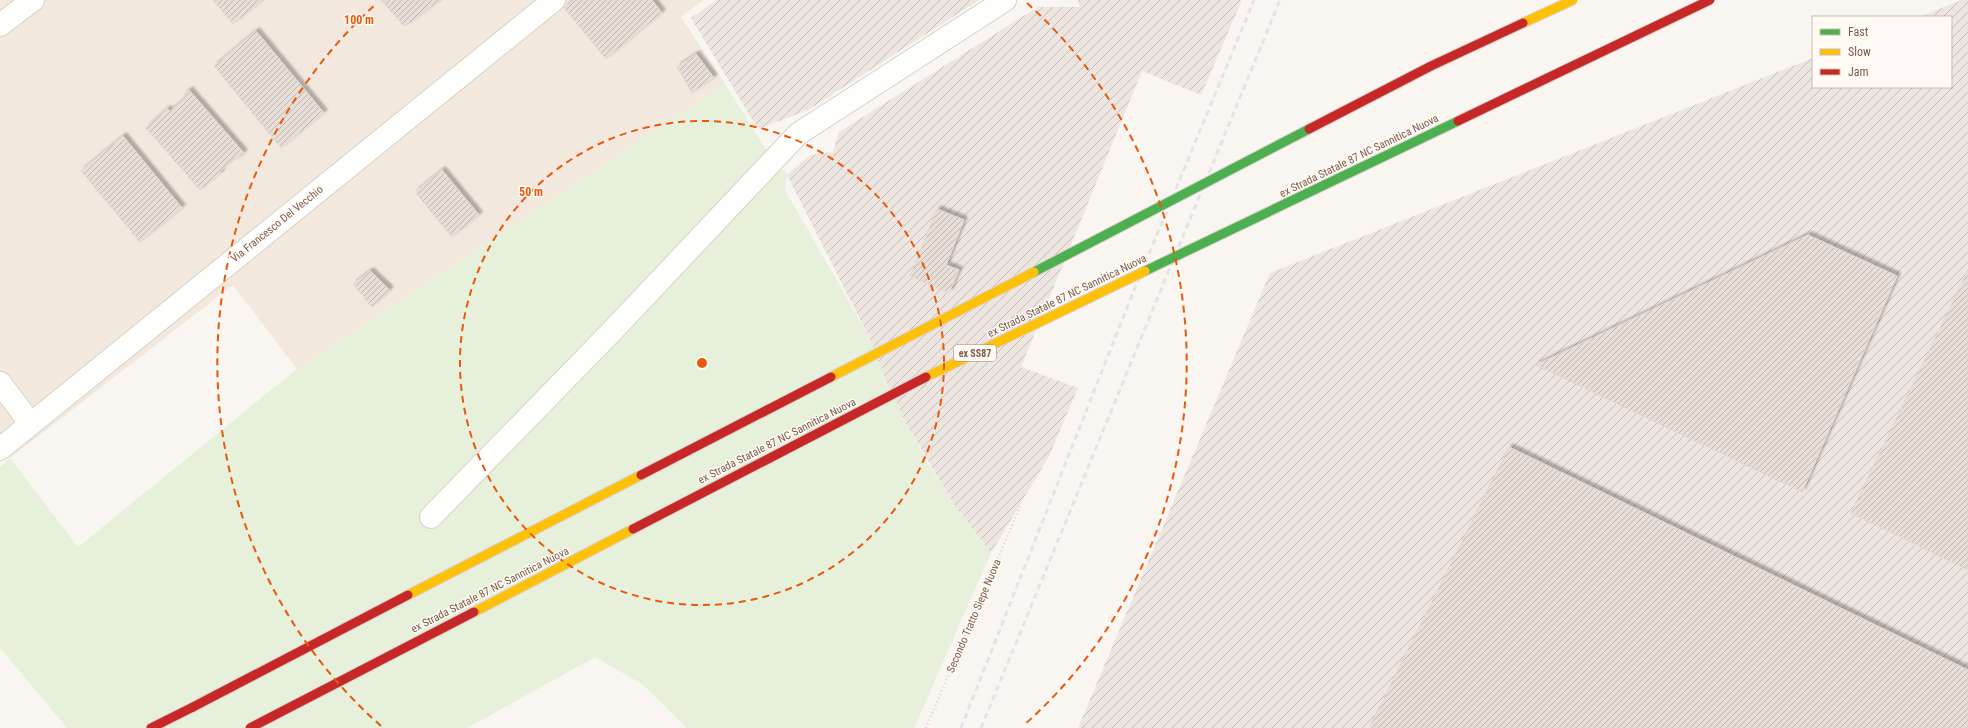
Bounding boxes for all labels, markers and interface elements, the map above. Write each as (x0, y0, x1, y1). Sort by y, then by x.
text: 100 m (344, 13, 374, 27)
legend (1812, 16, 1952, 88)
text: Fast (1848, 25, 1869, 39)
text: Slow (1848, 45, 1871, 59)
text: Jam (1848, 65, 1869, 79)
street label: ex Strada Statale 87 NC Sannitica Nuova (1277, 112, 1441, 200)
street label: Via Francesco Del Vecchio (228, 183, 326, 265)
text: 50 m (519, 185, 543, 199)
street label: ex Strada Statale 87 NC Sannitica Nuova (985, 252, 1149, 340)
road number: ex SS87 (954, 345, 996, 361)
centre of rings (695, 356, 709, 370)
street label: ex Strada Statale 87 NC Sannitica Nuova (696, 395, 858, 487)
street label: ex Strada Statale 87 NC Sannitica Nuova (409, 544, 571, 636)
street label: Secondo Tratto Siepe Nuova (944, 557, 1004, 675)

